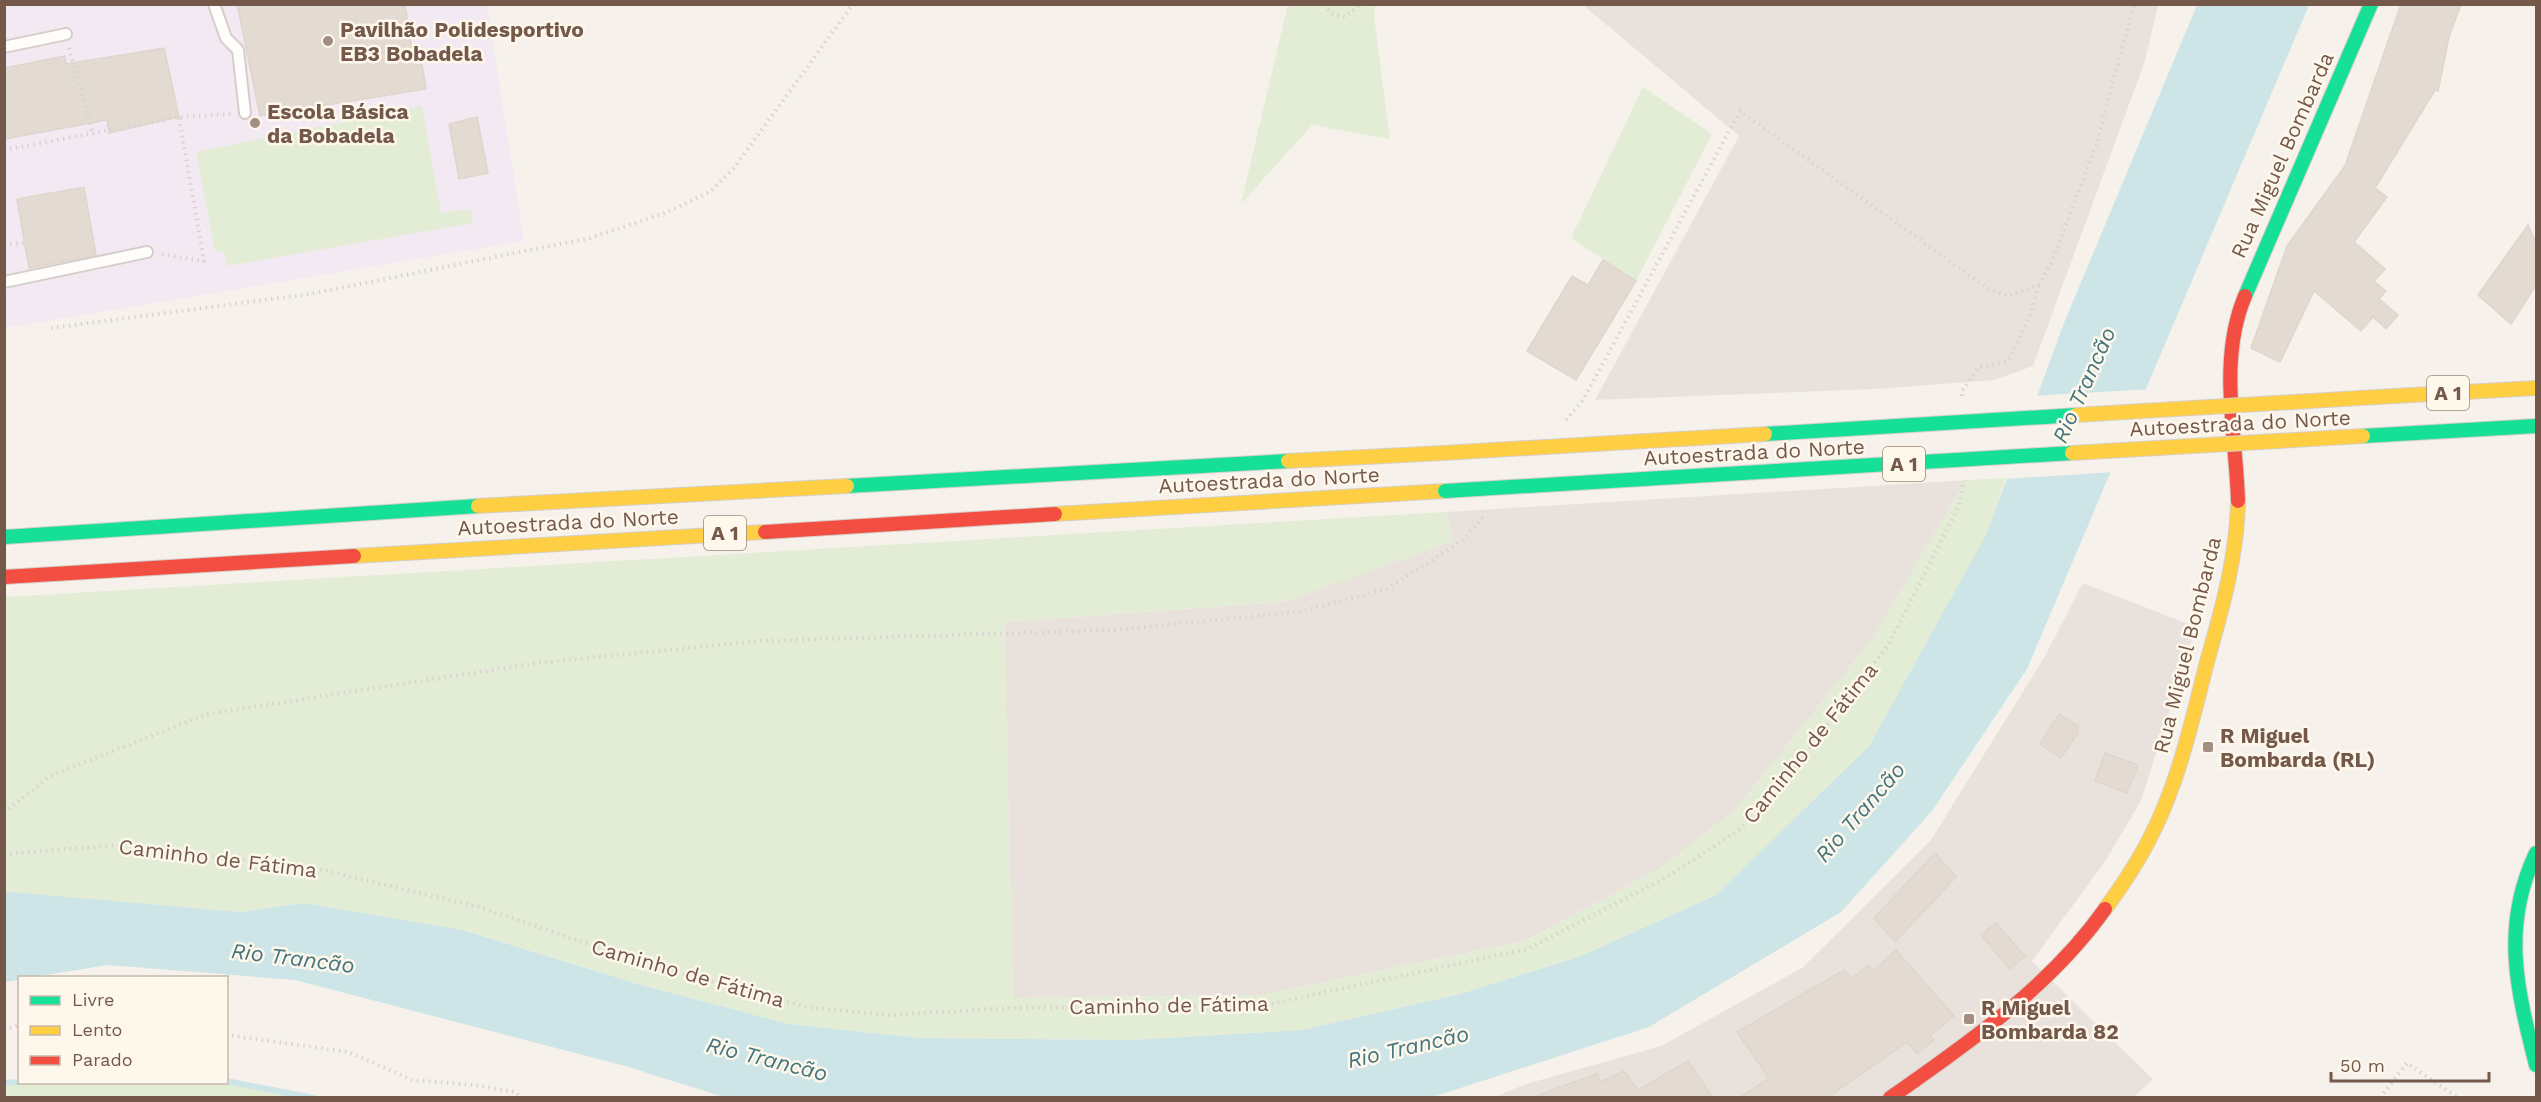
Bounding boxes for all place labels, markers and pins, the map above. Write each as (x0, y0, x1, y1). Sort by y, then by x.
place label: Pavilhão Polidesportivo EB3 Bobadela (340, 17, 584, 66)
marker: Pavilhão Polidesportivo EB3 Bobadela (321, 34, 335, 48)
place label: Escola Básica da Bobadela (267, 99, 410, 148)
marker: Escola Básica da Bobadela (248, 116, 262, 130)
place label: R Miguel Bombarda (RL) (2220, 723, 2375, 772)
marker: R Miguel Bombarda (RL) (2201, 740, 2215, 754)
place label: R Miguel Bombarda 82 (1981, 995, 2119, 1044)
marker: R Miguel Bombarda 82 (1962, 1012, 1976, 1026)

